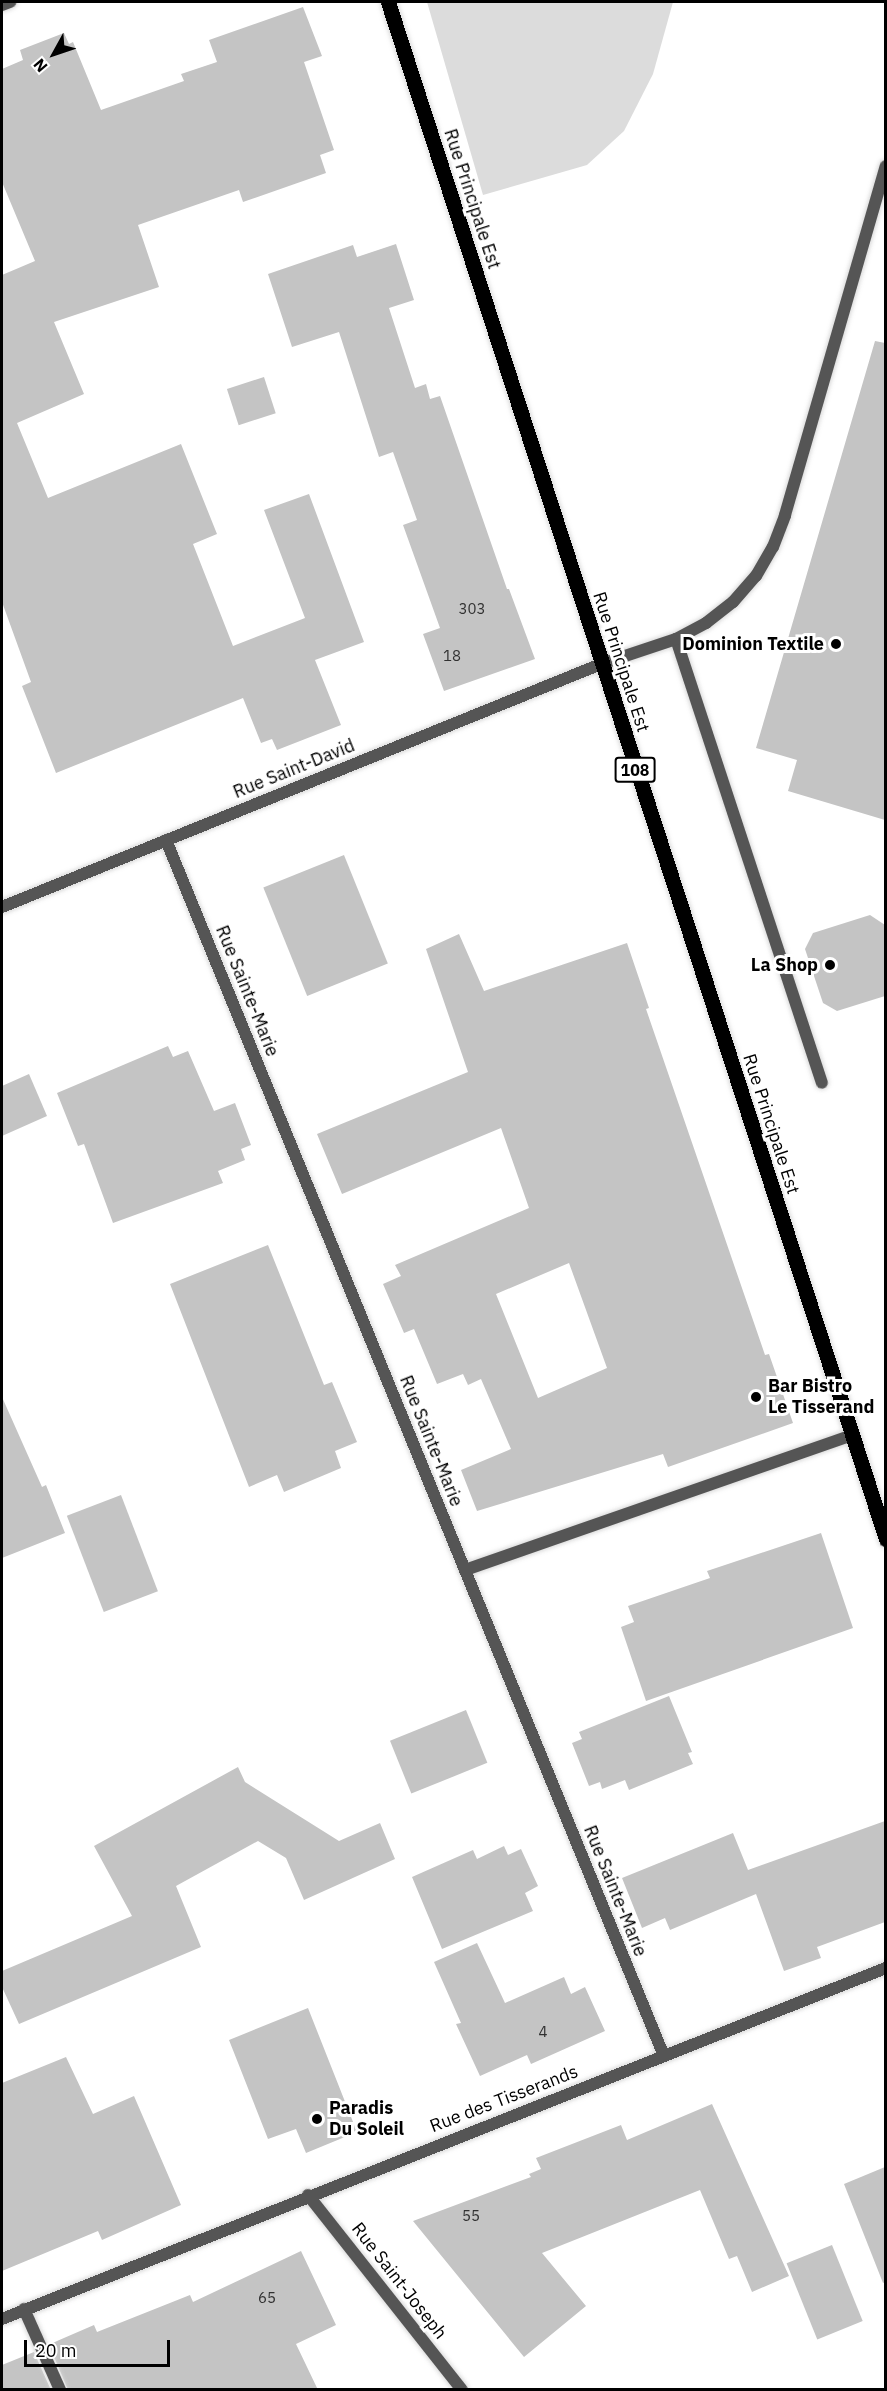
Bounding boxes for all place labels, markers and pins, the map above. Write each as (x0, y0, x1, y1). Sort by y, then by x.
place label: Dominion Textile (682, 633, 824, 655)
marker: Dominion Textile (829, 637, 843, 651)
place label: La Shop (751, 954, 818, 976)
marker: La Shop (823, 958, 837, 972)
place label: Bar Bistro Le Tisserand (768, 1376, 874, 1418)
marker: Bar Bistro Le Tisserand (749, 1390, 763, 1404)
place label: Paradis Du Soleil (329, 2098, 404, 2140)
marker: Paradis Du Soleil (310, 2112, 324, 2126)

